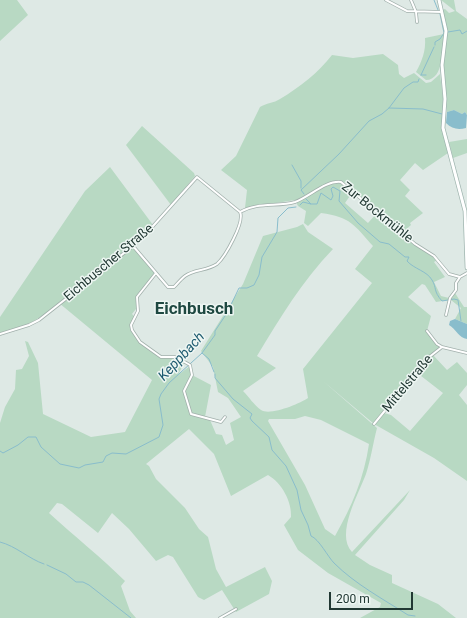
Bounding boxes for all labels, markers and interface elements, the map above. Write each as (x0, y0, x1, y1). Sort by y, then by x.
street label: Zur Bockmühle (338, 180, 416, 246)
street label: Eichbuscher Straße (61, 221, 157, 305)
district label: Eichbusch (155, 300, 233, 320)
water label: Keppbach (155, 329, 209, 385)
street label: Mittelstraße (380, 352, 436, 416)
scale bar (331, 584, 415, 610)
text: 200 m (336, 592, 370, 606)

